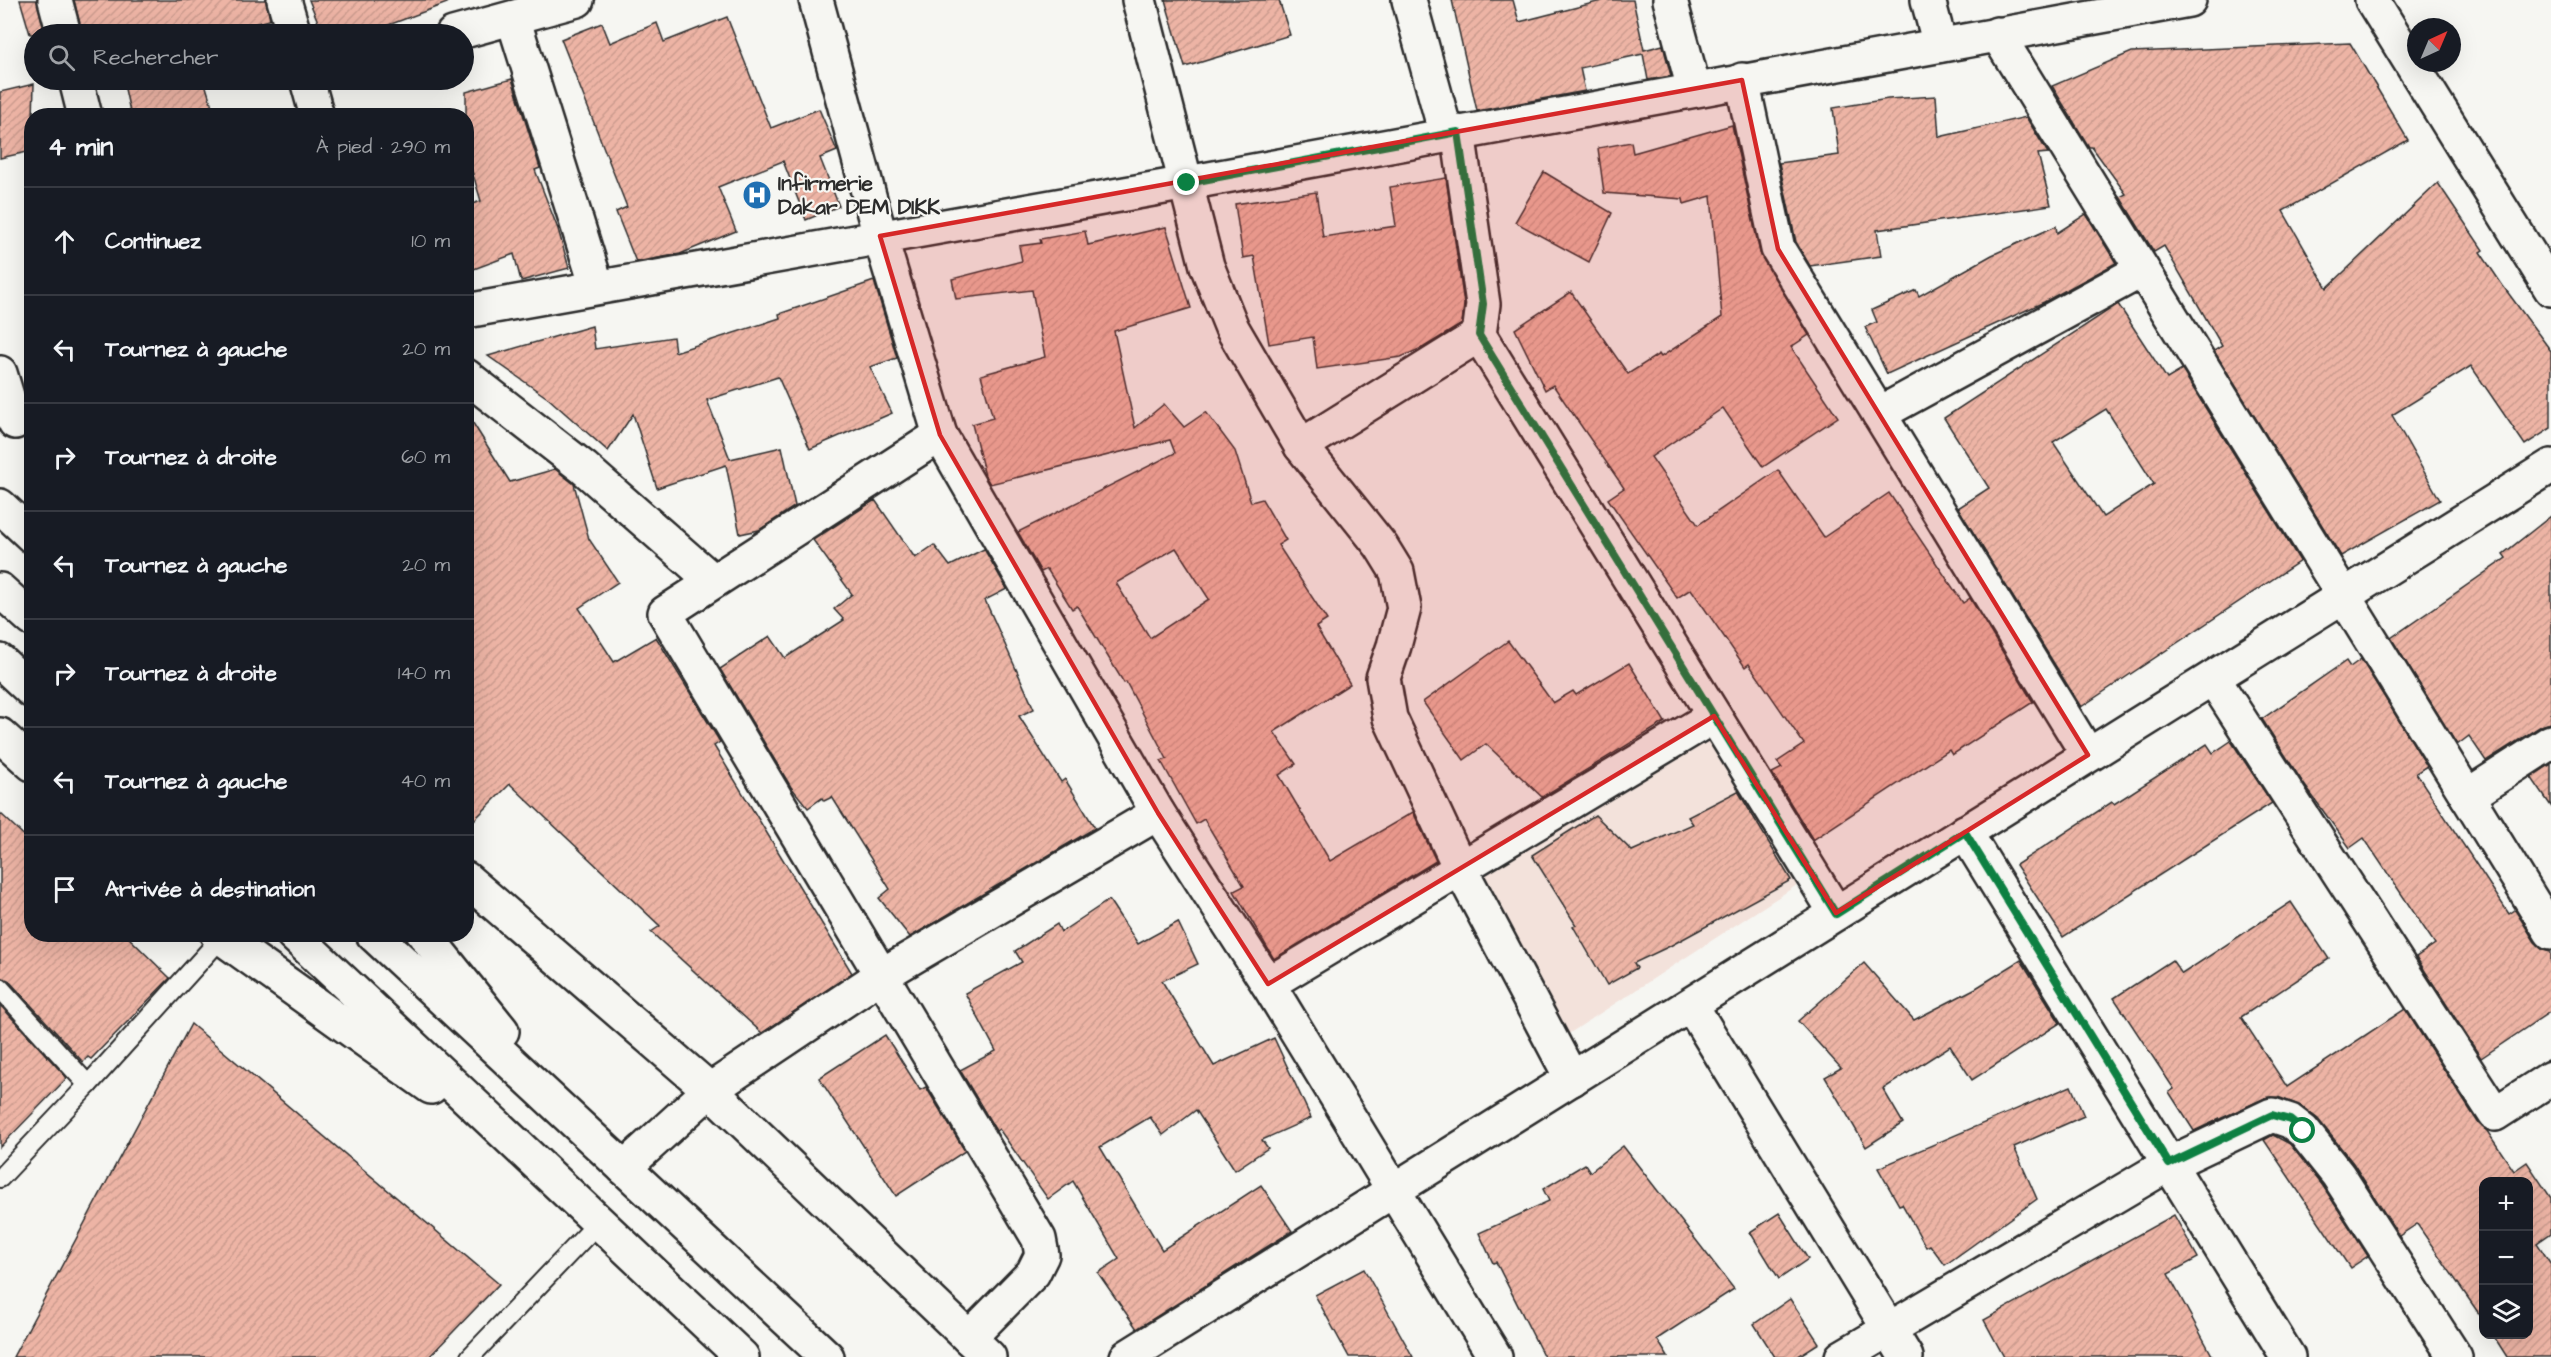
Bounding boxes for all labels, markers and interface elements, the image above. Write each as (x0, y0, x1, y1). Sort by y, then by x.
north arrow (2407, 18, 2461, 72)
search box (24, 24, 474, 90)
icon: search (45, 41, 78, 74)
text: Rechercher (93, 42, 218, 73)
text: 4 min (48, 129, 113, 165)
text: À pied · 290 m (316, 133, 450, 161)
place label: Infirmerie Dakar DEM DIKK (778, 169, 940, 222)
route end (1173, 169, 1199, 195)
hospital icon: Infirmerie Dakar DEM DIKK (741, 179, 773, 211)
icon: ahead (48, 225, 81, 258)
text: Continuez (105, 226, 201, 257)
text: 10 m (411, 227, 450, 255)
icon: left (48, 333, 81, 366)
text: Tournez à gauche (105, 334, 287, 365)
text: 20 m (402, 335, 450, 363)
icon: right (48, 441, 81, 474)
text: Tournez à droite (105, 442, 277, 473)
text: 60 m (401, 443, 450, 471)
icon: left (48, 549, 81, 582)
text: Tournez à gauche (105, 550, 287, 581)
text: 20 m (402, 551, 450, 579)
icon: right (48, 657, 81, 690)
text: Tournez à droite (105, 658, 277, 689)
text: 140 m (398, 659, 450, 687)
icon: left (48, 765, 81, 798)
text: Tournez à gauche (105, 766, 287, 797)
text: 40 m (400, 767, 450, 795)
icon: arrive (48, 873, 81, 906)
text: Arrivée à destination (105, 874, 315, 905)
route start (2289, 1117, 2315, 1143)
map controls (2479, 1177, 2533, 1339)
button: + (2479, 1177, 2533, 1231)
button: − (2479, 1231, 2533, 1285)
button: layers (2479, 1285, 2533, 1339)

